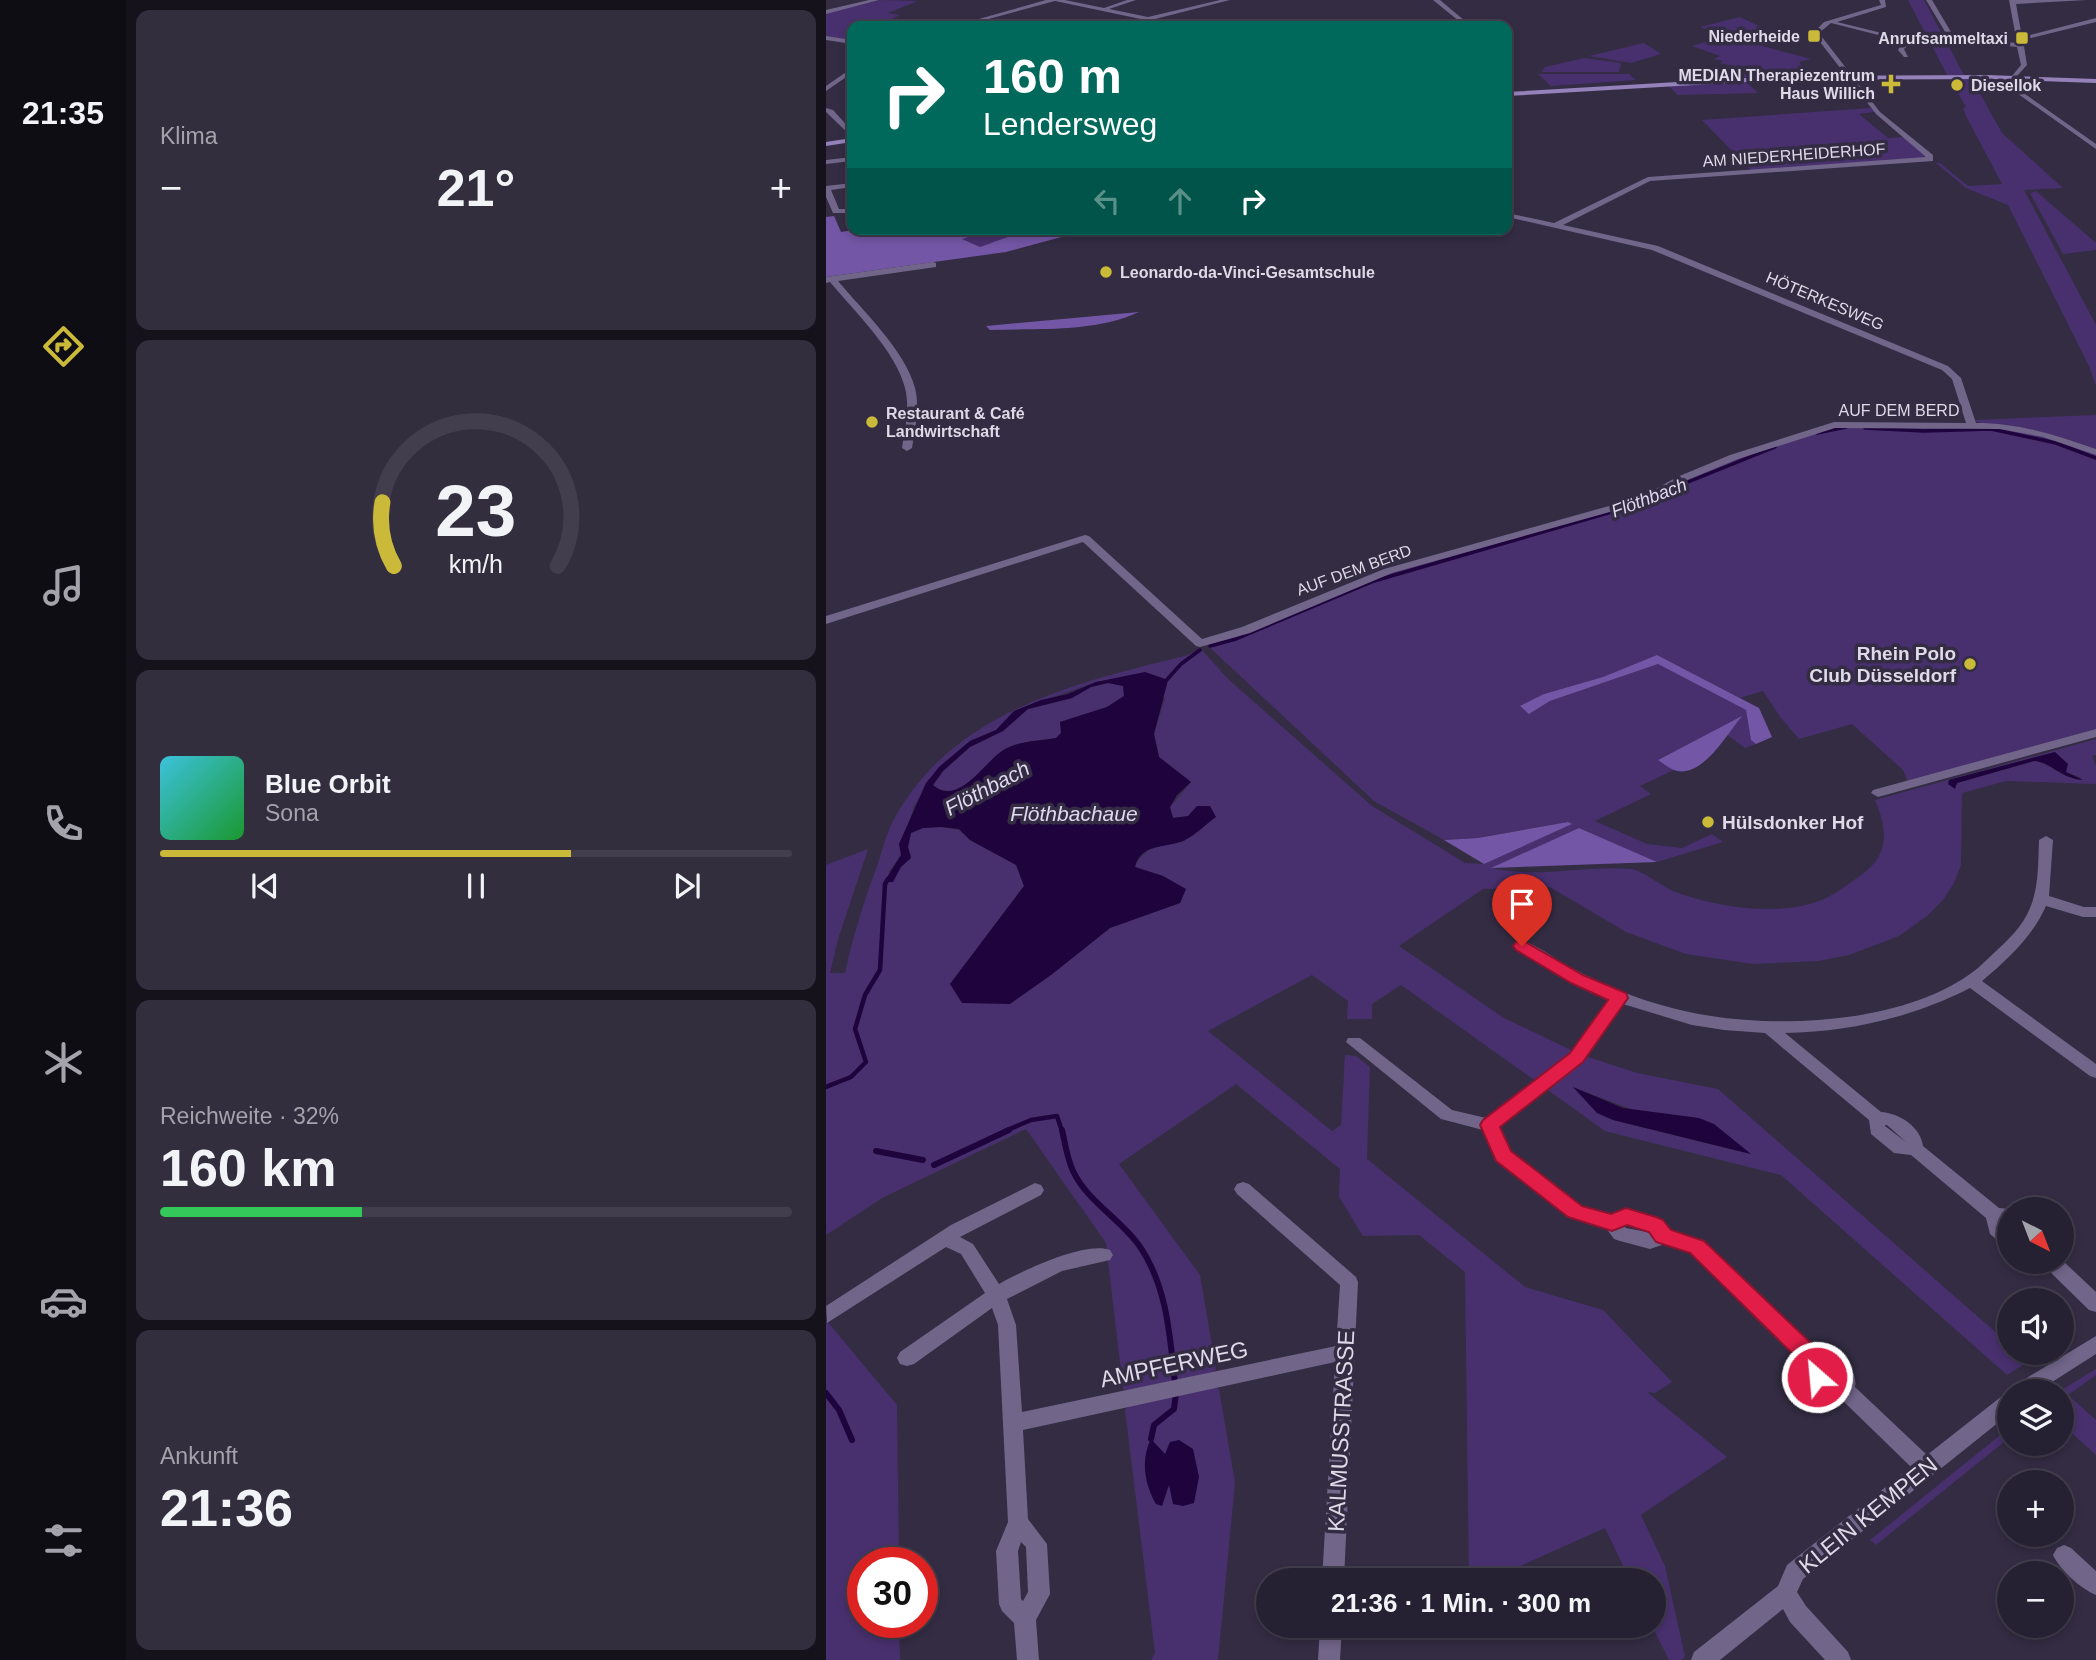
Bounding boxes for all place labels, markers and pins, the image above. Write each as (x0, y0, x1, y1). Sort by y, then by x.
place label: Niederheide (1708, 28, 1800, 45)
marker: Niederheide (1806, 28, 1822, 44)
place label: Anrufsammeltaxi (1878, 30, 2008, 47)
marker: Anrufsammeltaxi (2014, 30, 2030, 46)
place label: MEDIAN Therapiezentrum Haus Willich (1679, 67, 1875, 102)
marker: MEDIAN Therapiezentrum Haus Willich (1881, 74, 1901, 94)
marker: Diesellok (1949, 77, 1965, 93)
place label: Diesellok (1971, 77, 2041, 94)
marker: Leonardo-da-Vinci-Gesamtschule (1098, 264, 1114, 280)
place label: Leonardo-da-Vinci-Gesamtschule (1120, 264, 1375, 281)
place label: Restaurant & Café Landwirtschaft (886, 405, 1025, 440)
marker: Restaurant & Café Landwirtschaft (864, 414, 880, 430)
place label: Rhein Polo Club Düsseldorf (1809, 643, 1957, 686)
marker: Rhein Polo Club Düsseldorf (1962, 656, 1978, 672)
place label: Hülsdonker Hof (1722, 812, 1864, 833)
marker: Hülsdonker Hof (1700, 814, 1716, 830)
pin (1492, 874, 1552, 946)

